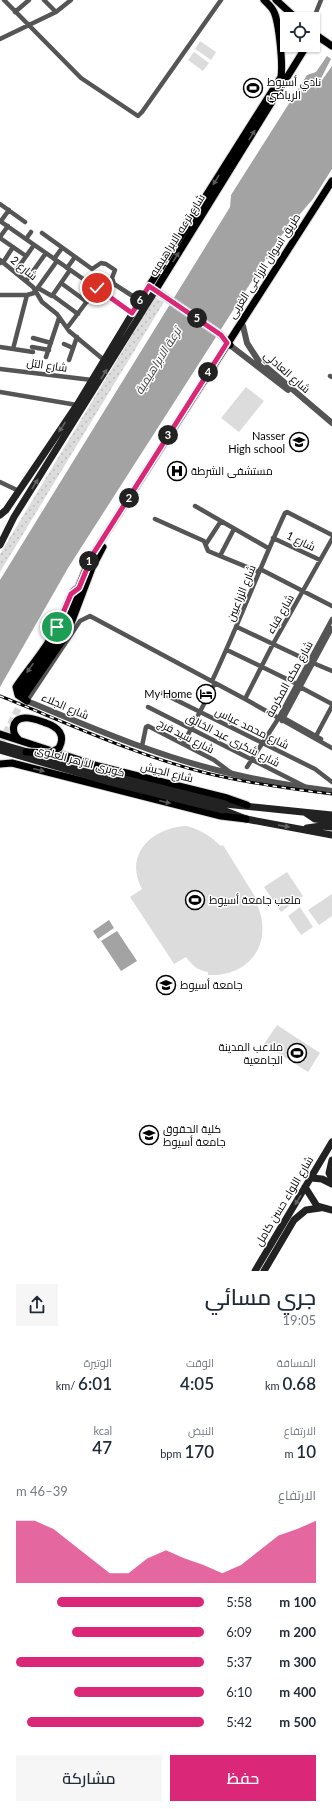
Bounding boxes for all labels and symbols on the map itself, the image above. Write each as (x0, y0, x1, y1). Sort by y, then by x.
place label: نادي أسيوط الرياضي (267, 75, 321, 103)
sports icon: نادي أسيوط الرياضي (242, 77, 264, 99)
one-way arrow (248, 130, 256, 140)
one-way arrow (212, 175, 220, 185)
street label: شارع ترعه الابراهيميه (146, 191, 209, 279)
street label: طريق اسوان الزراعى الغربى (225, 211, 303, 321)
one-way arrow (172, 252, 180, 263)
street label: شارع 2 (7, 253, 40, 284)
pin (80, 271, 114, 305)
pin: 6 (130, 290, 150, 310)
pin: 5 (187, 308, 207, 328)
water label: ترعة الابراهيمية (131, 322, 186, 397)
street label: شارع العادلي (260, 348, 313, 397)
street label: شارع التل (26, 355, 68, 376)
pin: 4 (198, 362, 218, 382)
one-way arrow (101, 368, 108, 380)
one-way arrow (58, 422, 66, 432)
pin: 3 (158, 425, 178, 445)
place label: Nasser High school (228, 429, 285, 455)
school or university icon: Nasser High school (288, 431, 310, 453)
hospital icon: مستشفى الشرطة (166, 460, 188, 482)
place label: مستشفى الشرطة (191, 464, 273, 478)
one-way arrow (32, 478, 39, 490)
pin: 2 (119, 488, 139, 508)
street label: شارع 1 (284, 528, 318, 555)
pin: 1 (79, 551, 99, 571)
street label: شارع الزراعيين (223, 563, 260, 624)
street label: شارع قباء (263, 592, 298, 637)
pin (40, 610, 74, 644)
street label: شارع مكه المكرمة (262, 638, 317, 720)
one-way arrow (26, 663, 34, 673)
hotel icon: My Home (195, 683, 217, 705)
place label: My Home (144, 687, 192, 700)
street label: شارع الجلاء (39, 690, 91, 723)
street label: شارع محمد عباس (212, 704, 291, 753)
street label: شارع شكرى عبد الخالق (183, 710, 282, 771)
street label: شارع سيد فرج (155, 716, 217, 757)
street label: كوبرى الازهر العلوى (33, 742, 127, 780)
street label: شارع الجيش (139, 759, 195, 786)
one-way arrow (33, 767, 45, 773)
one-way arrow (159, 799, 171, 805)
one-way arrow (278, 823, 291, 829)
sports icon: ملعب جامعة أسيوط (184, 889, 206, 911)
place label: ملعب جامعة أسيوط (209, 893, 301, 907)
school or university icon: جامعة أسيوط (155, 974, 177, 996)
place label: جامعة أسيوط (180, 978, 243, 992)
place label: ملاعب المدينة الجامعية (218, 1040, 283, 1066)
sports icon: ملاعب المدينة الجامعية (286, 1042, 308, 1064)
place label: كلية الحقوق جامعة أسيوط (163, 1122, 226, 1149)
school or university icon: كلية الحقوق جامعة أسيوط (138, 1124, 160, 1146)
street label: شارع اللواء حسن كامل (252, 1154, 317, 1249)
one-way arrow (294, 1194, 301, 1206)

